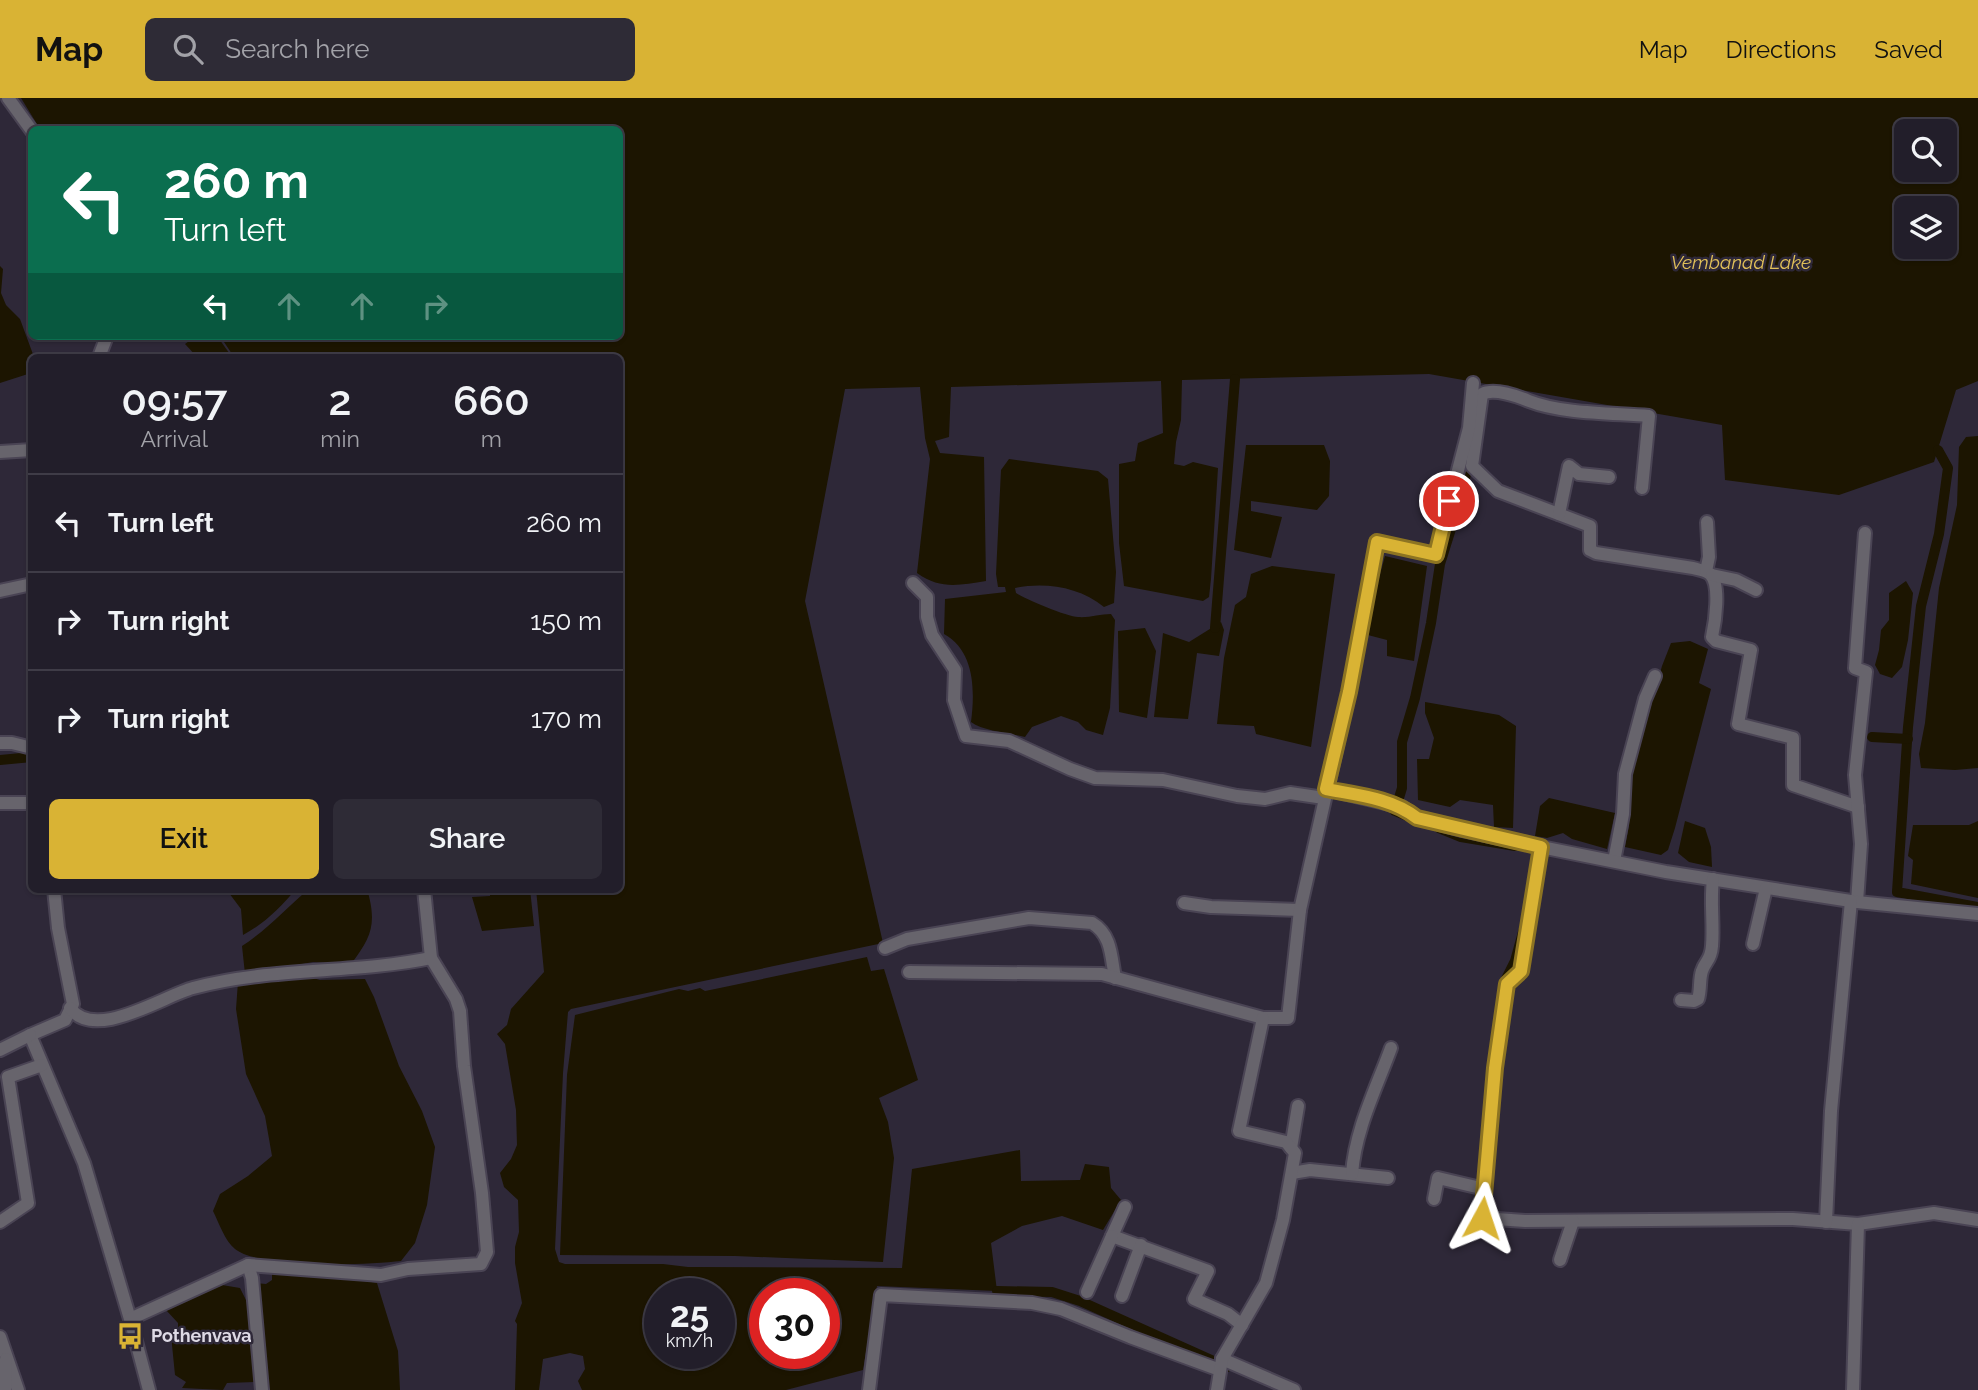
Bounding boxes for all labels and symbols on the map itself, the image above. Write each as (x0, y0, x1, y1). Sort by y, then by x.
water label: Vembanad Lake (1671, 251, 1811, 273)
pin (1419, 471, 1479, 531)
position arrow (1445, 1181, 1519, 1255)
speed limit sign: 30 (749, 1278, 840, 1369)
bus stop icon: Pothenvava (115, 1321, 145, 1351)
place label: Pothenvava (151, 1325, 252, 1346)

